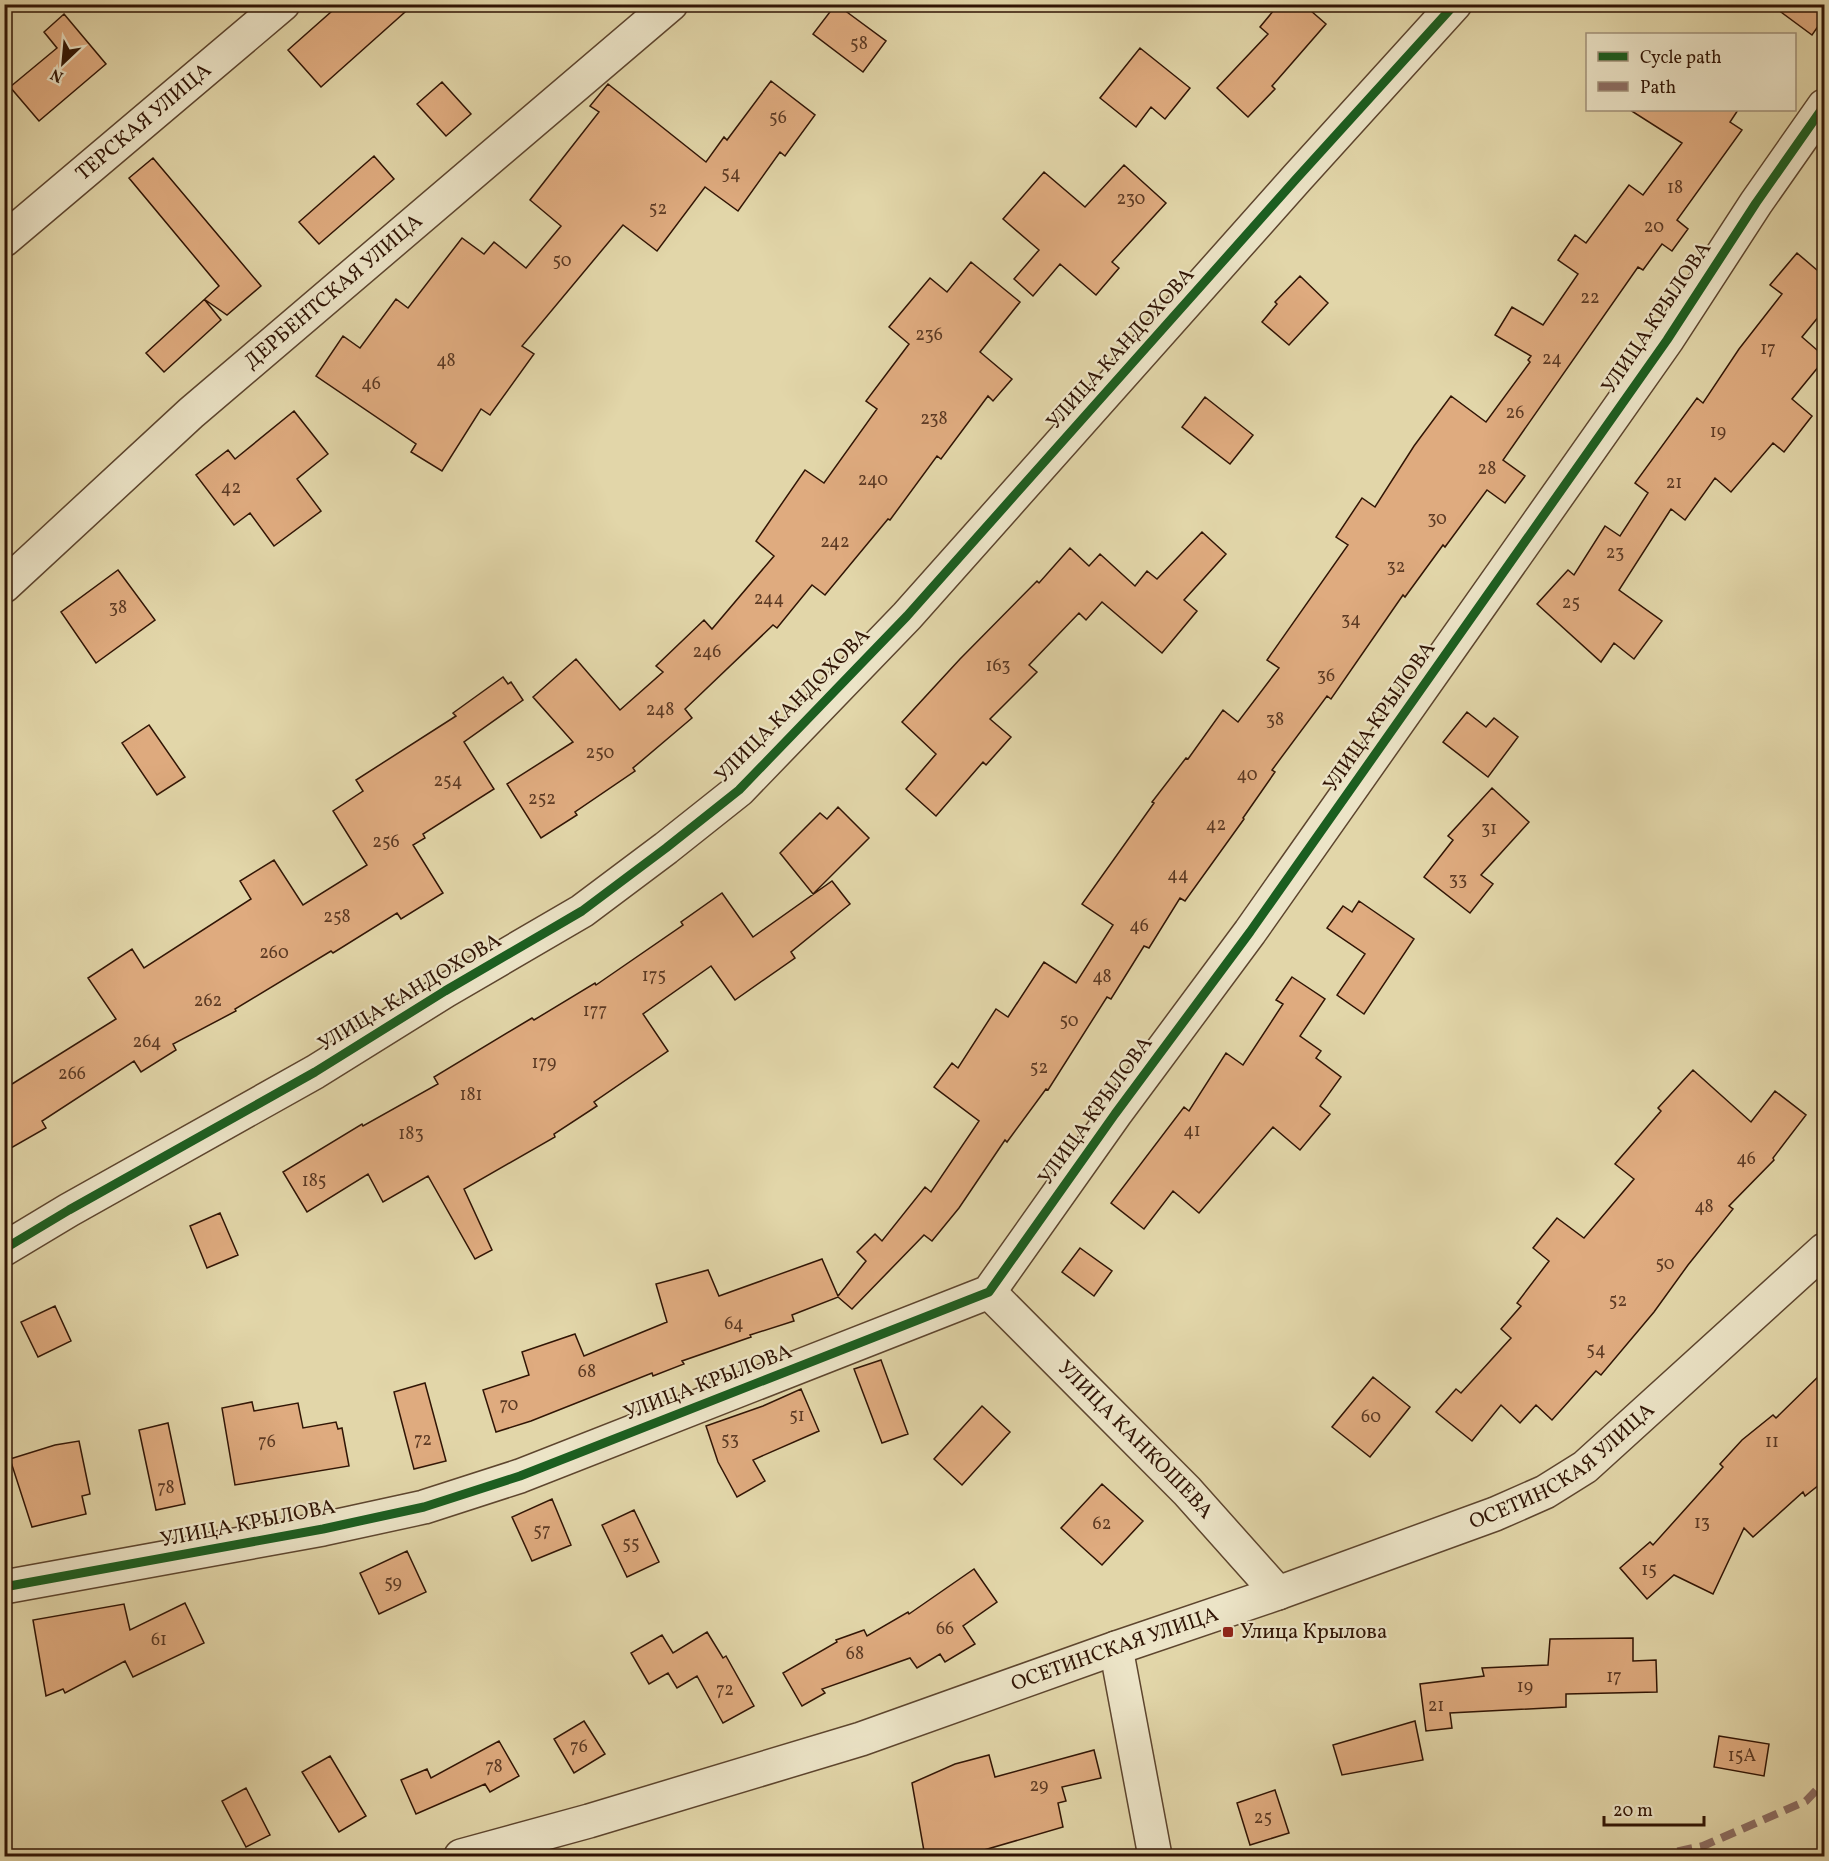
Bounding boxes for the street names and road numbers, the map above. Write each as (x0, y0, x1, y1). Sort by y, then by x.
street label: ТЕРСКАЯ УЛИЦА (70, 56, 218, 188)
street label: ДЕРБЕНТСКАЯ УЛИЦА (238, 207, 429, 376)
street label: УЛИЦА КРЫЛОВА (1595, 236, 1719, 400)
street label: УЛИЦА КАНДОХОВА (1040, 262, 1202, 436)
street label: УЛИЦА КАНДОХОВА (709, 622, 877, 790)
street label: УЛИЦА КРЫЛОВА (1317, 636, 1443, 798)
street label: УЛИЦА КАНДОХОВА (313, 927, 507, 1059)
street label: УЛИЦА КРЫЛОВА (1032, 1030, 1160, 1192)
street label: УЛИЦА КРЫЛОВА (620, 1338, 796, 1428)
street label: УЛИЦА КАНКОШЕВА (1051, 1354, 1220, 1526)
street label: ОСЕТИНСКАЯ УЛИЦА (1465, 1396, 1661, 1537)
street label: УЛИЦА КРЫЛОВА (158, 1493, 338, 1555)
street label: ОСЕТИНСКАЯ УЛИЦА (1007, 1600, 1223, 1699)

